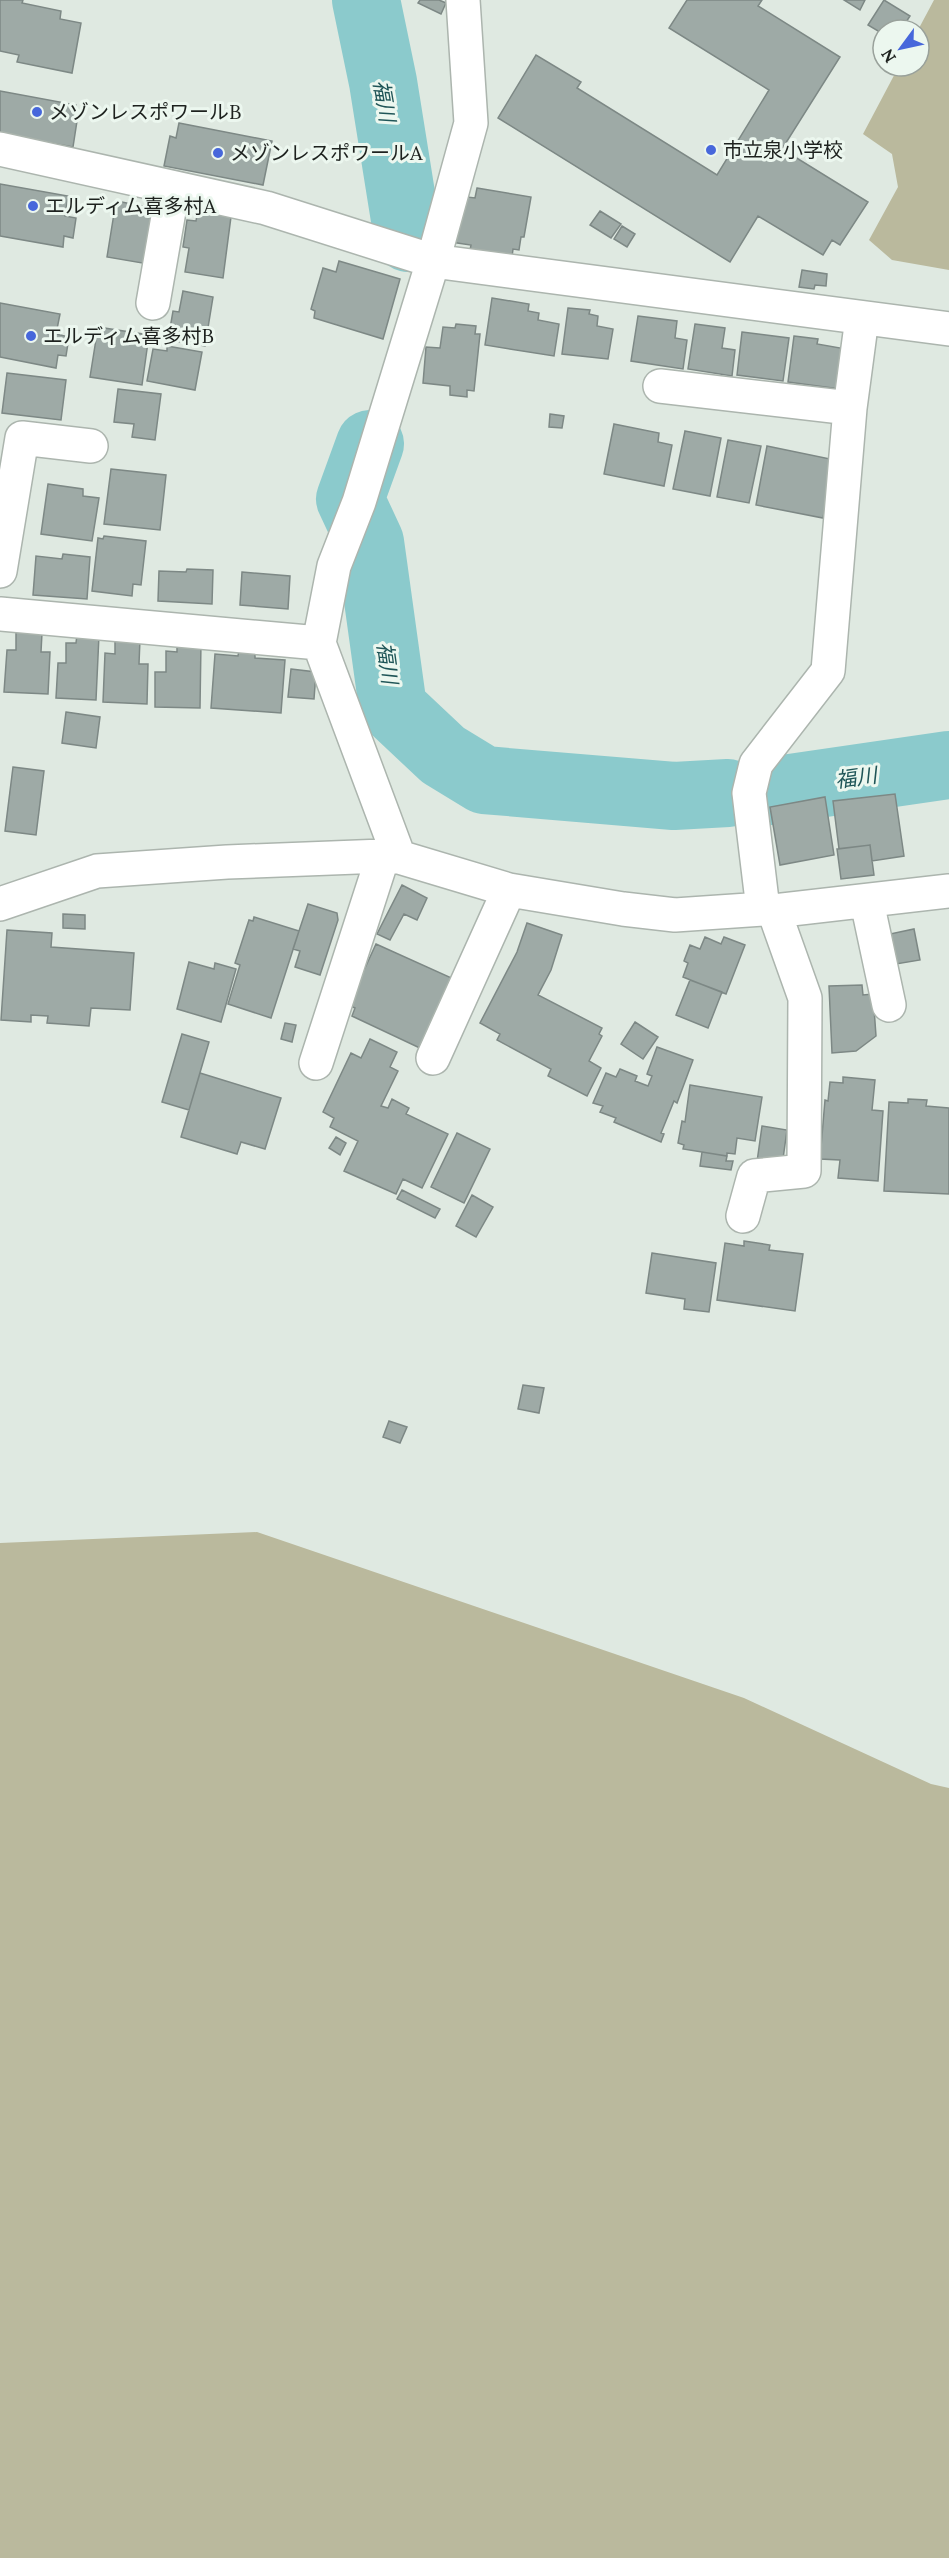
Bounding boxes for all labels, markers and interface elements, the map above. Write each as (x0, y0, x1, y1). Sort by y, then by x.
north arrow (871, 18, 931, 78)
text: N (877, 46, 900, 67)
water label: 福川 (368, 78, 402, 126)
place label: メゾンレスポワールB (49, 99, 241, 124)
marker: メゾンレスポワールB (30, 105, 44, 119)
place label: 市立泉小学校 (723, 137, 843, 162)
place label: メゾンレスポワールA (230, 140, 423, 165)
marker: 市立泉小学校 (704, 143, 718, 157)
marker: メゾンレスポワールA (211, 146, 225, 160)
place label: エルディム喜多村A (45, 193, 217, 218)
marker: エルディム喜多村A (26, 199, 40, 213)
place label: エルディム喜多村B (43, 323, 214, 348)
marker: エルディム喜多村B (24, 329, 38, 343)
water label: 福川 (371, 640, 404, 688)
water label: 福川 (833, 761, 881, 794)

